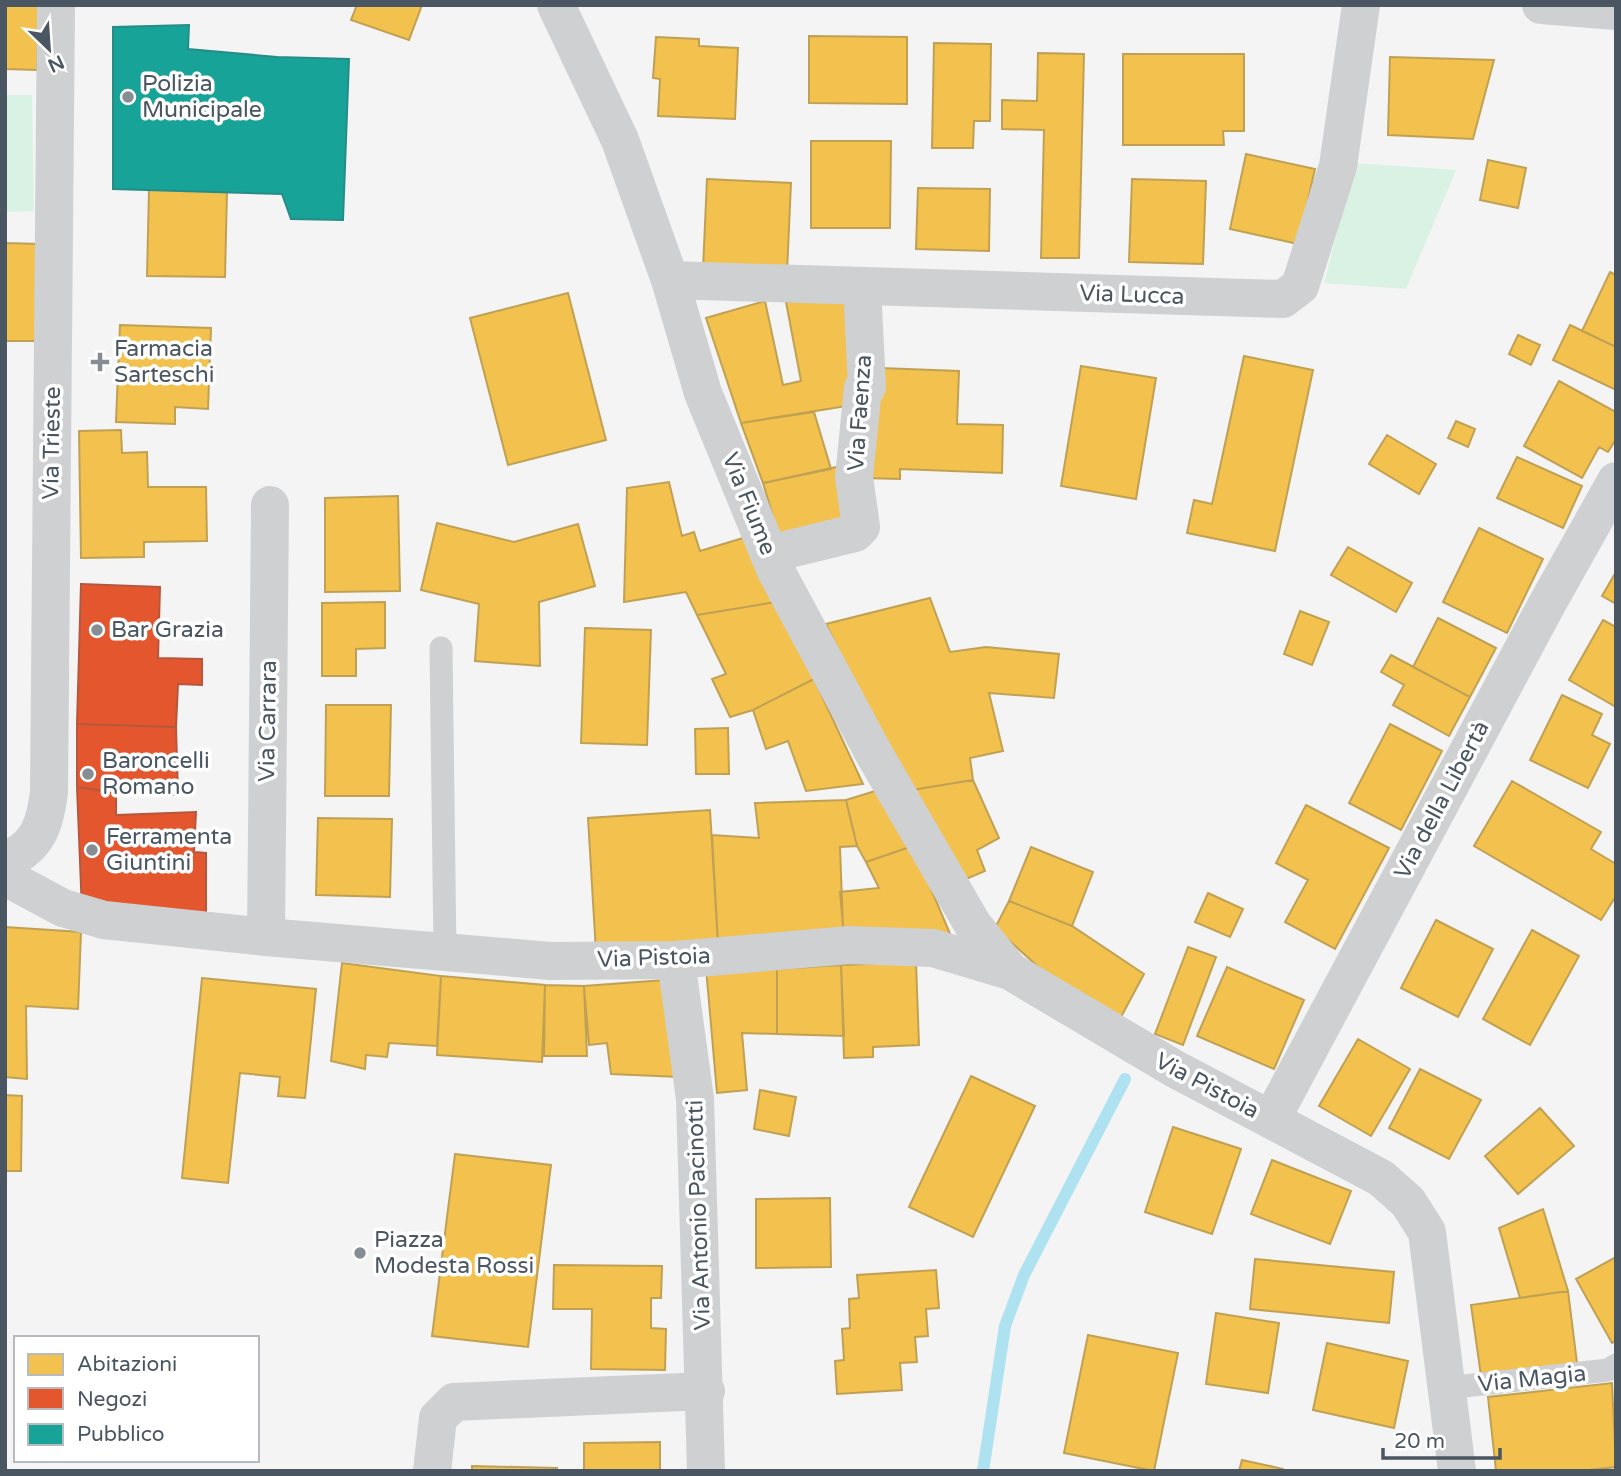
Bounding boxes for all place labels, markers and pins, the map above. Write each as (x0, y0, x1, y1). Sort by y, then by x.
place label: Polizia Municipale (142, 70, 262, 124)
marker: Polizia Municipale (120, 89, 136, 105)
place label: Farmacia Sarteschi (114, 335, 215, 389)
marker: Farmacia Sarteschi (92, 354, 108, 370)
place label: Bar Grazia (111, 616, 224, 644)
marker: Bar Grazia (89, 622, 105, 638)
place label: Baroncelli Romano (102, 747, 210, 801)
marker: Baroncelli Romano (80, 766, 96, 782)
place label: Ferramenta Giuntini (106, 823, 232, 877)
marker: Ferramenta Giuntini (84, 842, 100, 858)
place label: Piazza Modesta Rossi (374, 1226, 534, 1280)
marker: Piazza Modesta Rossi (352, 1245, 368, 1261)

